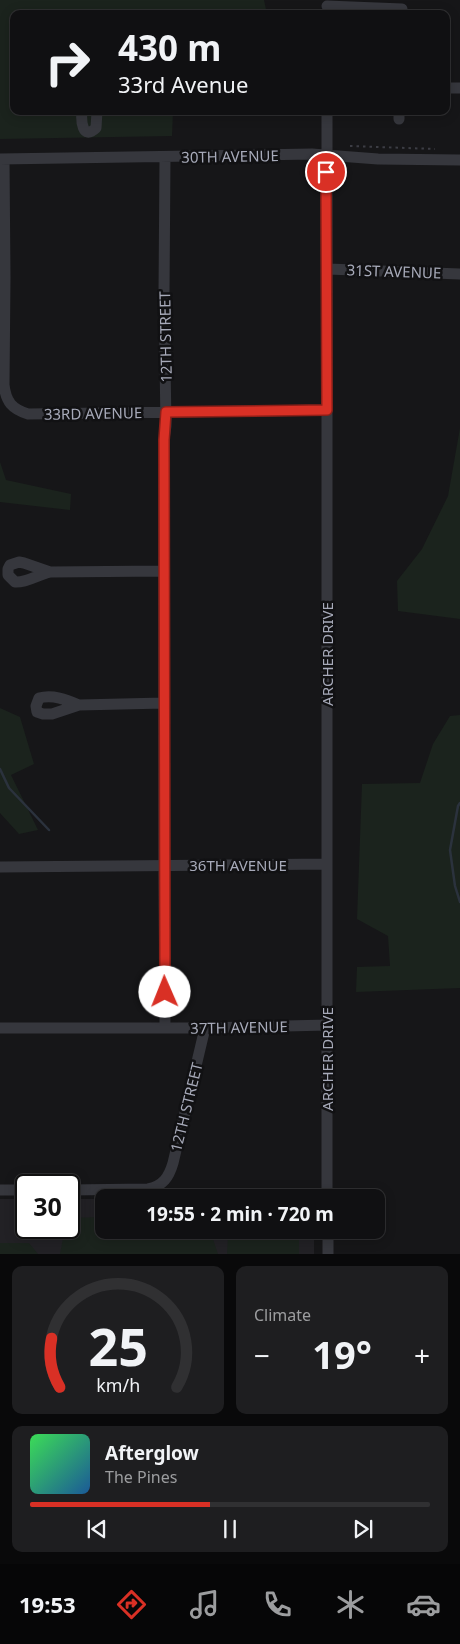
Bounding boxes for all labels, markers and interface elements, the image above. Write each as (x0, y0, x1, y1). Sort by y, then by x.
text: 430 m (118, 24, 221, 71)
icon: right (35, 30, 100, 95)
text: 33rd Avenue (118, 69, 248, 99)
street label: 30TH AVENUE (181, 145, 279, 167)
pin (305, 151, 347, 193)
icon: arrive (312, 158, 340, 186)
street label: 31ST AVENUE (346, 259, 442, 283)
street label: 12TH STREET (154, 290, 176, 383)
street label: 33RD AVENUE (44, 402, 142, 424)
street label: ARCHER DRIVE (317, 602, 337, 706)
street label: 36TH AVENUE (189, 855, 287, 875)
position arrow (138, 965, 190, 1017)
street label: ARCHER DRIVE (317, 1007, 337, 1111)
street label: 37TH AVENUE (190, 1016, 288, 1038)
street label: 12TH STREET (165, 1060, 207, 1154)
speed limit sign: 30 (15, 1174, 80, 1239)
text: 19:55 · 2 min · 720 m (146, 1201, 334, 1227)
text: Climate (254, 1304, 311, 1326)
text: 25 (88, 1310, 148, 1381)
text: 19° (312, 1328, 372, 1380)
text: − (254, 1336, 270, 1374)
text: + (414, 1336, 430, 1374)
text: km/h (96, 1373, 140, 1397)
text: Afterglow (105, 1440, 199, 1466)
text: The Pines (105, 1466, 177, 1488)
icon: previous (83, 1515, 111, 1543)
icon: pause (216, 1515, 244, 1543)
icon: next (349, 1515, 377, 1543)
icon: directions (114, 1587, 149, 1622)
icon: music (187, 1587, 222, 1622)
icon: phone (260, 1587, 295, 1622)
icon: climate (333, 1587, 368, 1622)
icon: car (406, 1587, 441, 1622)
text: 19:53 (19, 1589, 76, 1619)

